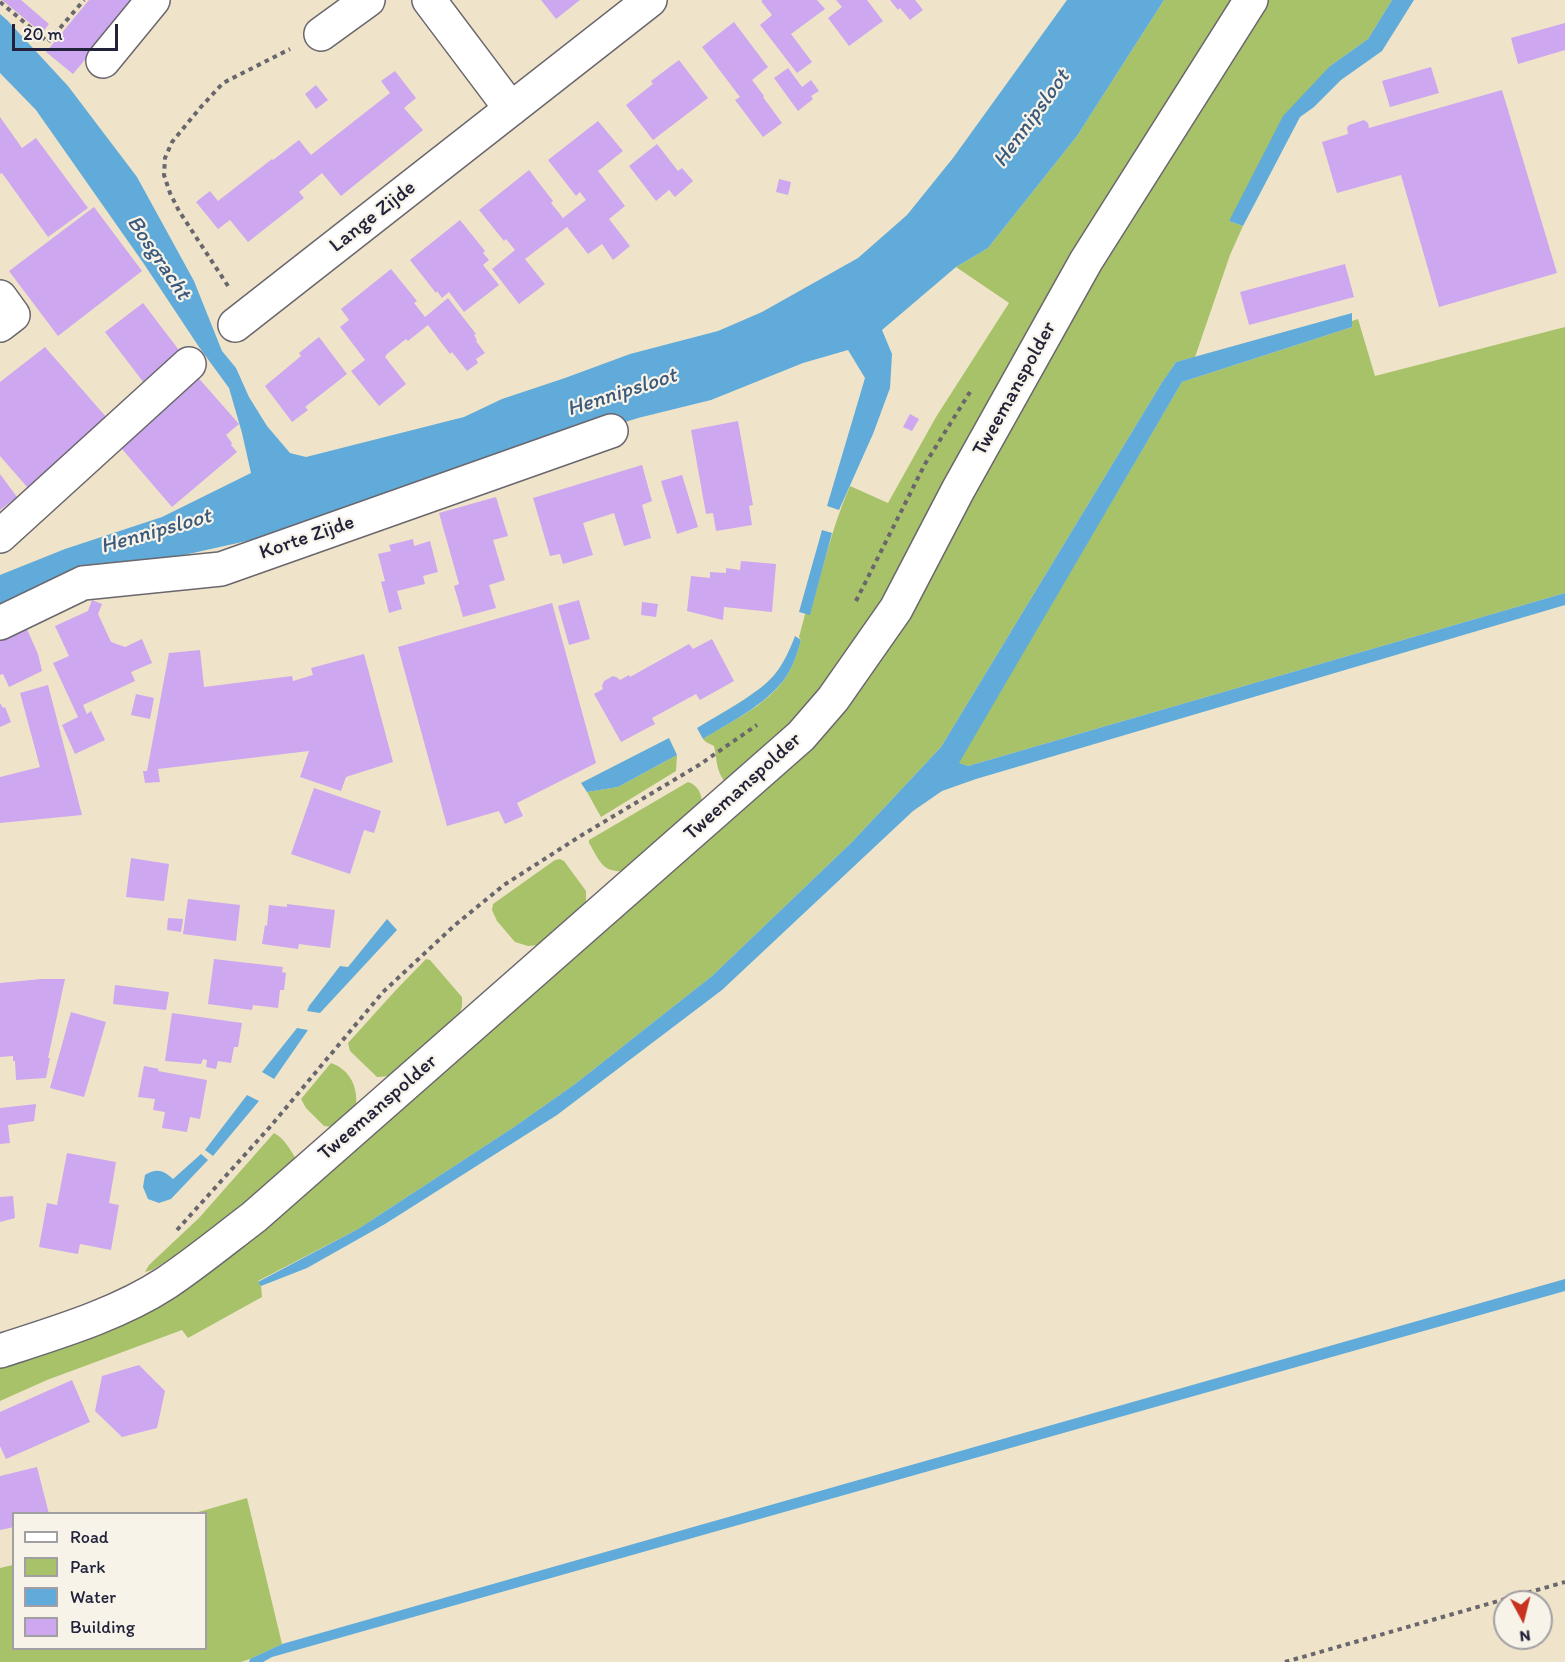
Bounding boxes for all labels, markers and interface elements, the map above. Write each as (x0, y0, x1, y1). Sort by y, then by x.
scale bar (15, 12, 122, 50)
text: 20 m (23, 23, 63, 45)
water label: Hennipsloot (988, 65, 1076, 173)
street label: Lange Zijde (325, 176, 421, 258)
water label: Bosgracht (120, 211, 196, 305)
street label: Tweemanspolder (968, 317, 1062, 461)
water label: Hennipsloot (564, 363, 680, 423)
water label: Hennipsloot (98, 504, 214, 560)
street label: Korte Zijde (256, 510, 358, 566)
street label: Tweemanspolder (679, 728, 807, 846)
street label: Tweemanspolder (313, 1049, 443, 1167)
legend (12, 1512, 207, 1650)
text: Road (70, 1526, 109, 1548)
text: Park (70, 1556, 105, 1578)
text: Water (70, 1586, 116, 1608)
north arrow (1493, 1590, 1553, 1650)
text: Building (70, 1616, 135, 1638)
text: N (1518, 1626, 1532, 1646)

